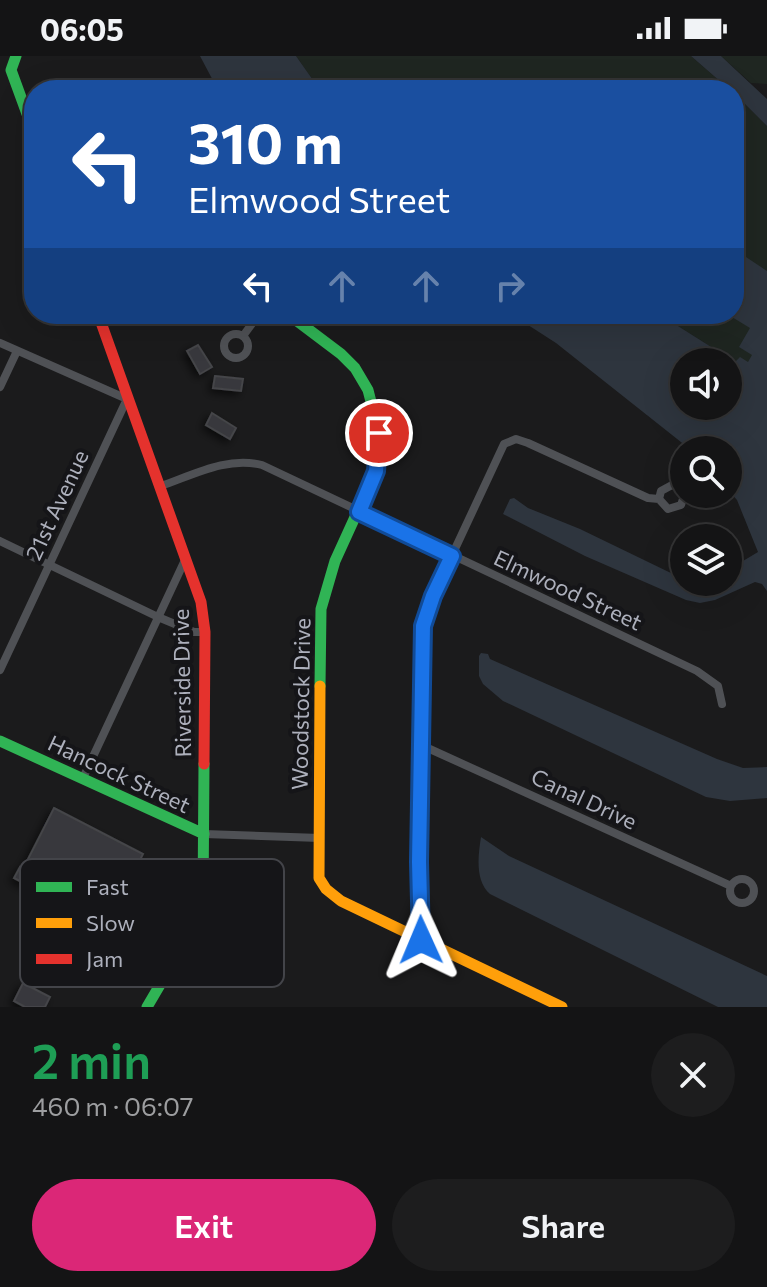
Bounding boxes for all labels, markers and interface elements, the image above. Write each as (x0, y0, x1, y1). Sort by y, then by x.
text: 06:05 (40, 10, 124, 47)
text: 310 m (188, 107, 343, 176)
icon: left (56, 112, 160, 216)
text: Elmwood Street (188, 176, 450, 220)
icon: left (236, 264, 280, 308)
icon: ahead (320, 264, 364, 308)
icon: ahead (404, 264, 448, 308)
icon: right (488, 264, 532, 308)
map controls (670, 348, 742, 596)
button: sound (670, 348, 742, 420)
pin (345, 399, 413, 467)
icon: arrive (357, 411, 401, 455)
button: search (670, 436, 742, 508)
street label: 21st Avenue (19, 446, 94, 564)
button: layers (670, 524, 742, 596)
street label: Elmwood Street (490, 543, 647, 636)
street label: Riverside Drive (167, 608, 196, 758)
street label: Woodstock Drive (286, 618, 315, 790)
street label: Hancock Street (44, 729, 195, 818)
street label: Canal Drive (527, 762, 641, 835)
legend (20, 859, 284, 987)
text: Fast (86, 873, 129, 900)
position arrow (379, 898, 463, 982)
text: Slow (86, 909, 135, 936)
text: Jam (86, 945, 123, 972)
text: 2 min (32, 1030, 151, 1089)
button: close (651, 1033, 735, 1117)
text: 460 m · 06:07 (32, 1090, 194, 1121)
button: Exit (32, 1179, 376, 1271)
button: Share (392, 1179, 735, 1271)

